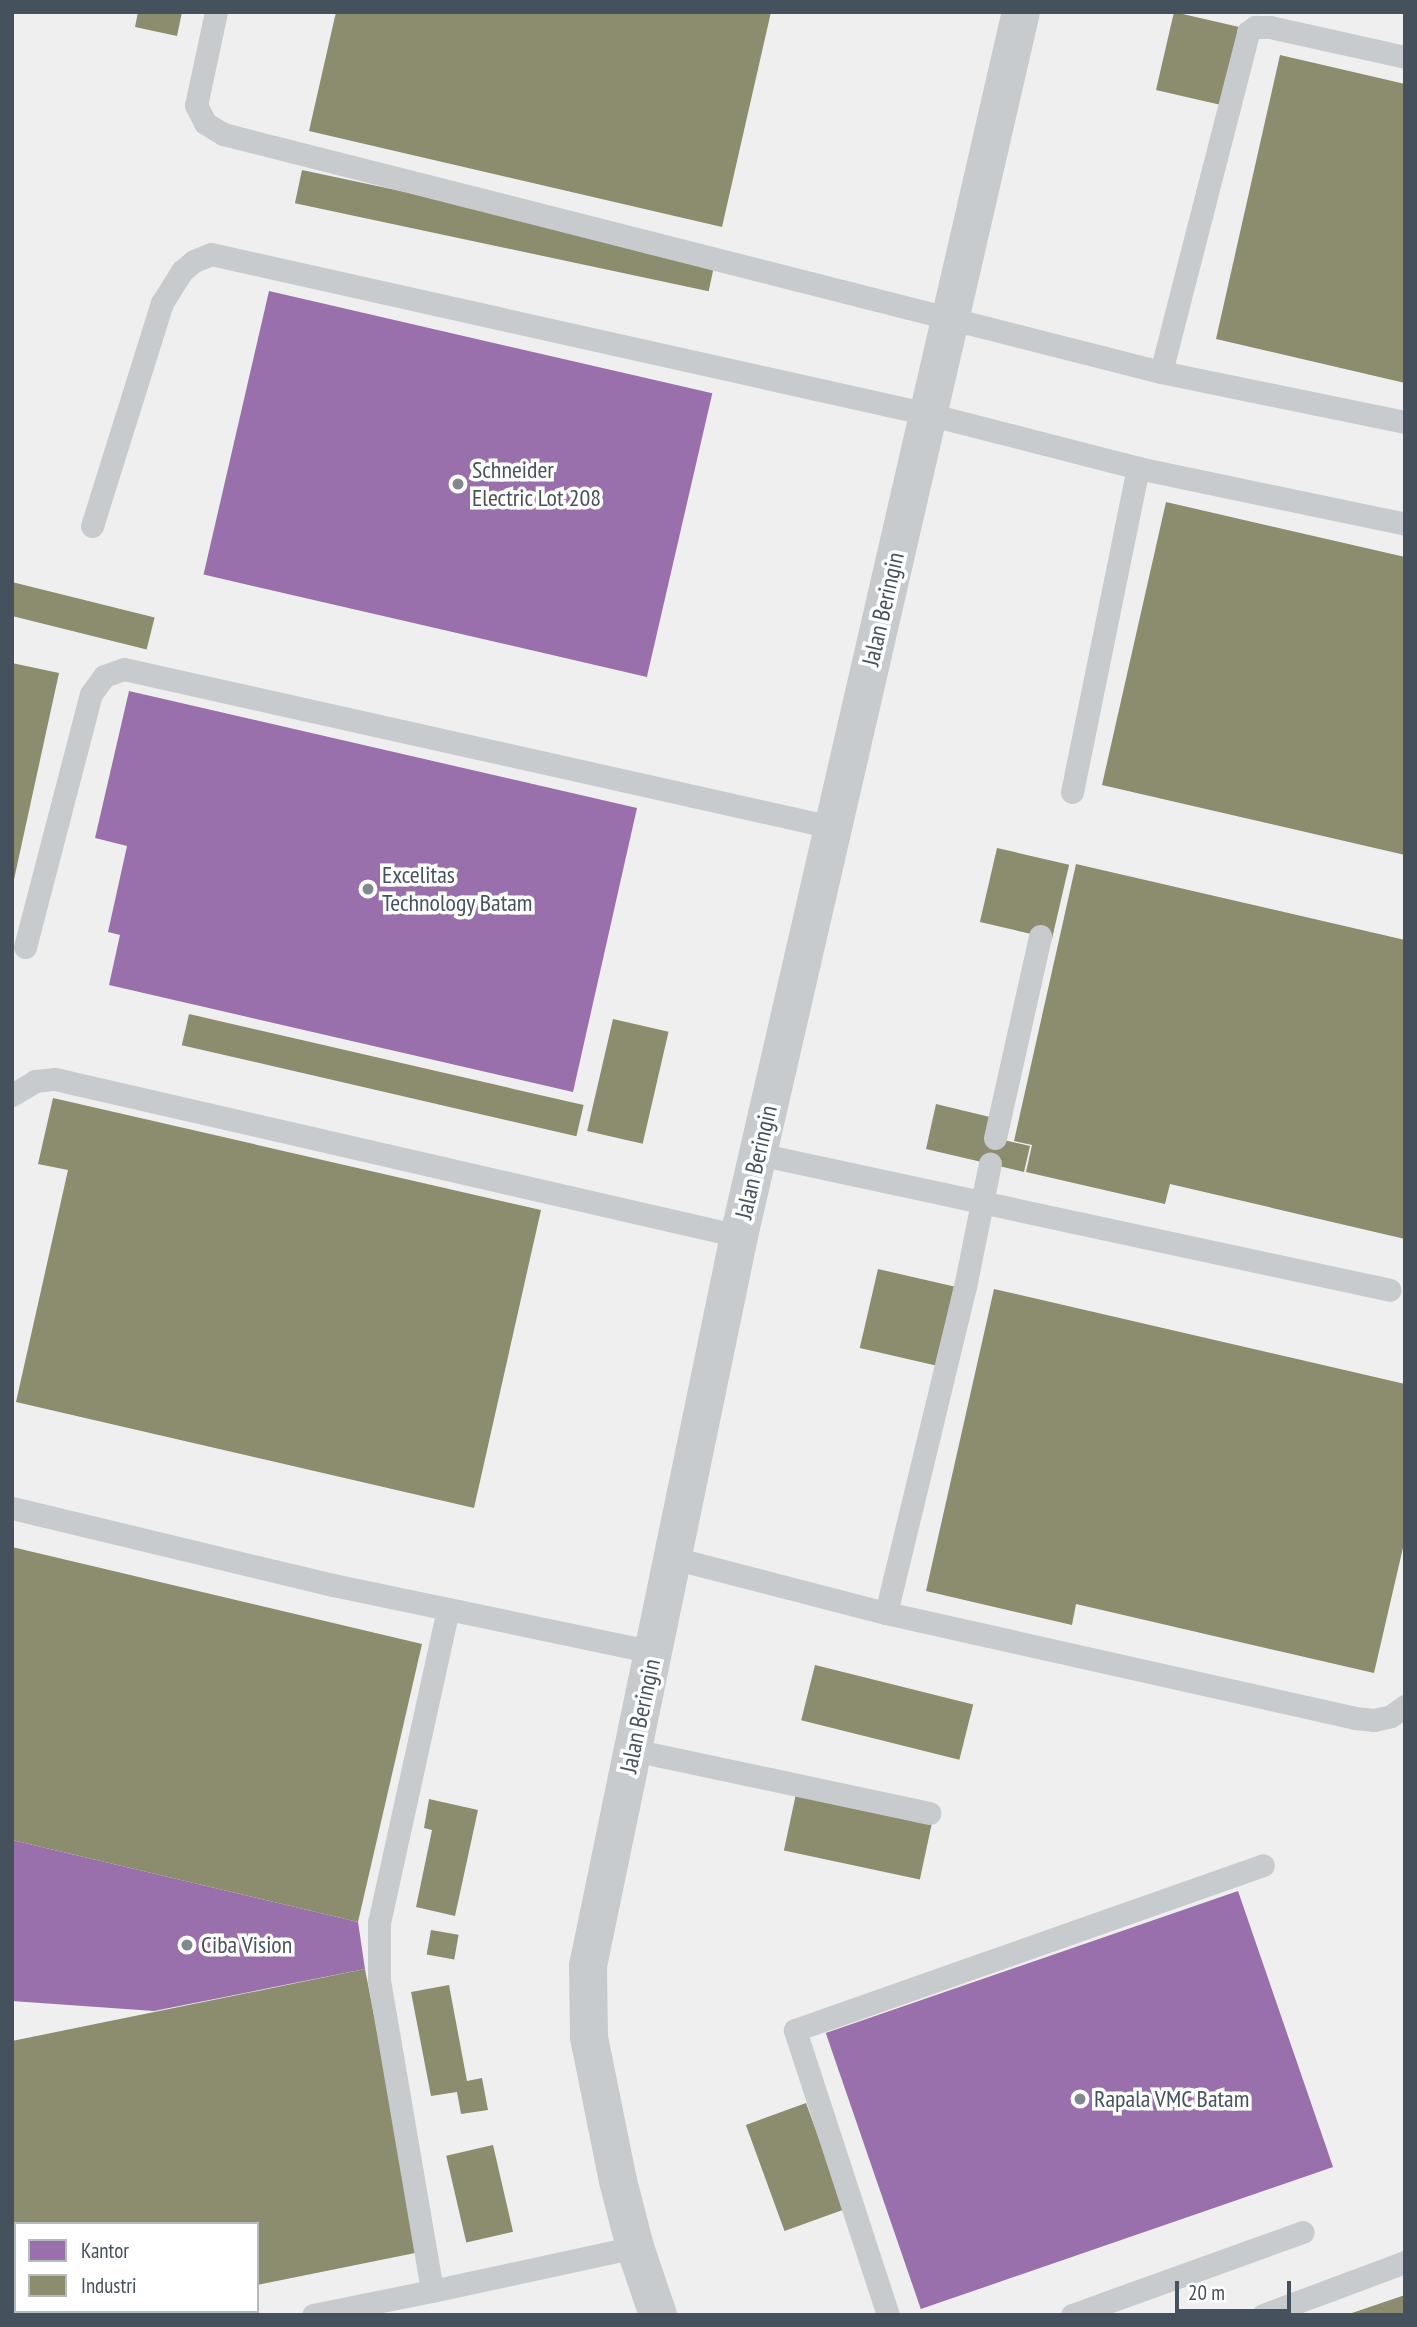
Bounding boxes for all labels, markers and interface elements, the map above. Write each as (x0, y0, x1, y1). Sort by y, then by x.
place label: Schneider Electric Lot 208 (472, 456, 602, 512)
marker: Schneider Electric Lot 208 (450, 476, 466, 492)
street label: Jalan Beringin (856, 549, 910, 669)
place label: Excelitas Technology Batam (382, 861, 533, 917)
marker: Excelitas Technology Batam (360, 881, 376, 897)
street label: Jalan Beringin (729, 1102, 783, 1222)
street label: Jalan Beringin (614, 1656, 666, 1776)
place label: Ciba Vision (201, 1931, 293, 1959)
marker: Ciba Vision (179, 1937, 195, 1953)
place label: Rapala VMC Batam (1094, 2085, 1251, 2113)
marker: Rapala VMC Batam (1072, 2091, 1088, 2107)
legend (14, 2222, 259, 2313)
text: Kantor (81, 2237, 129, 2264)
scale bar (1179, 2268, 1294, 2312)
text: Industri (81, 2272, 137, 2299)
text: 20 m (1188, 2279, 1225, 2306)

